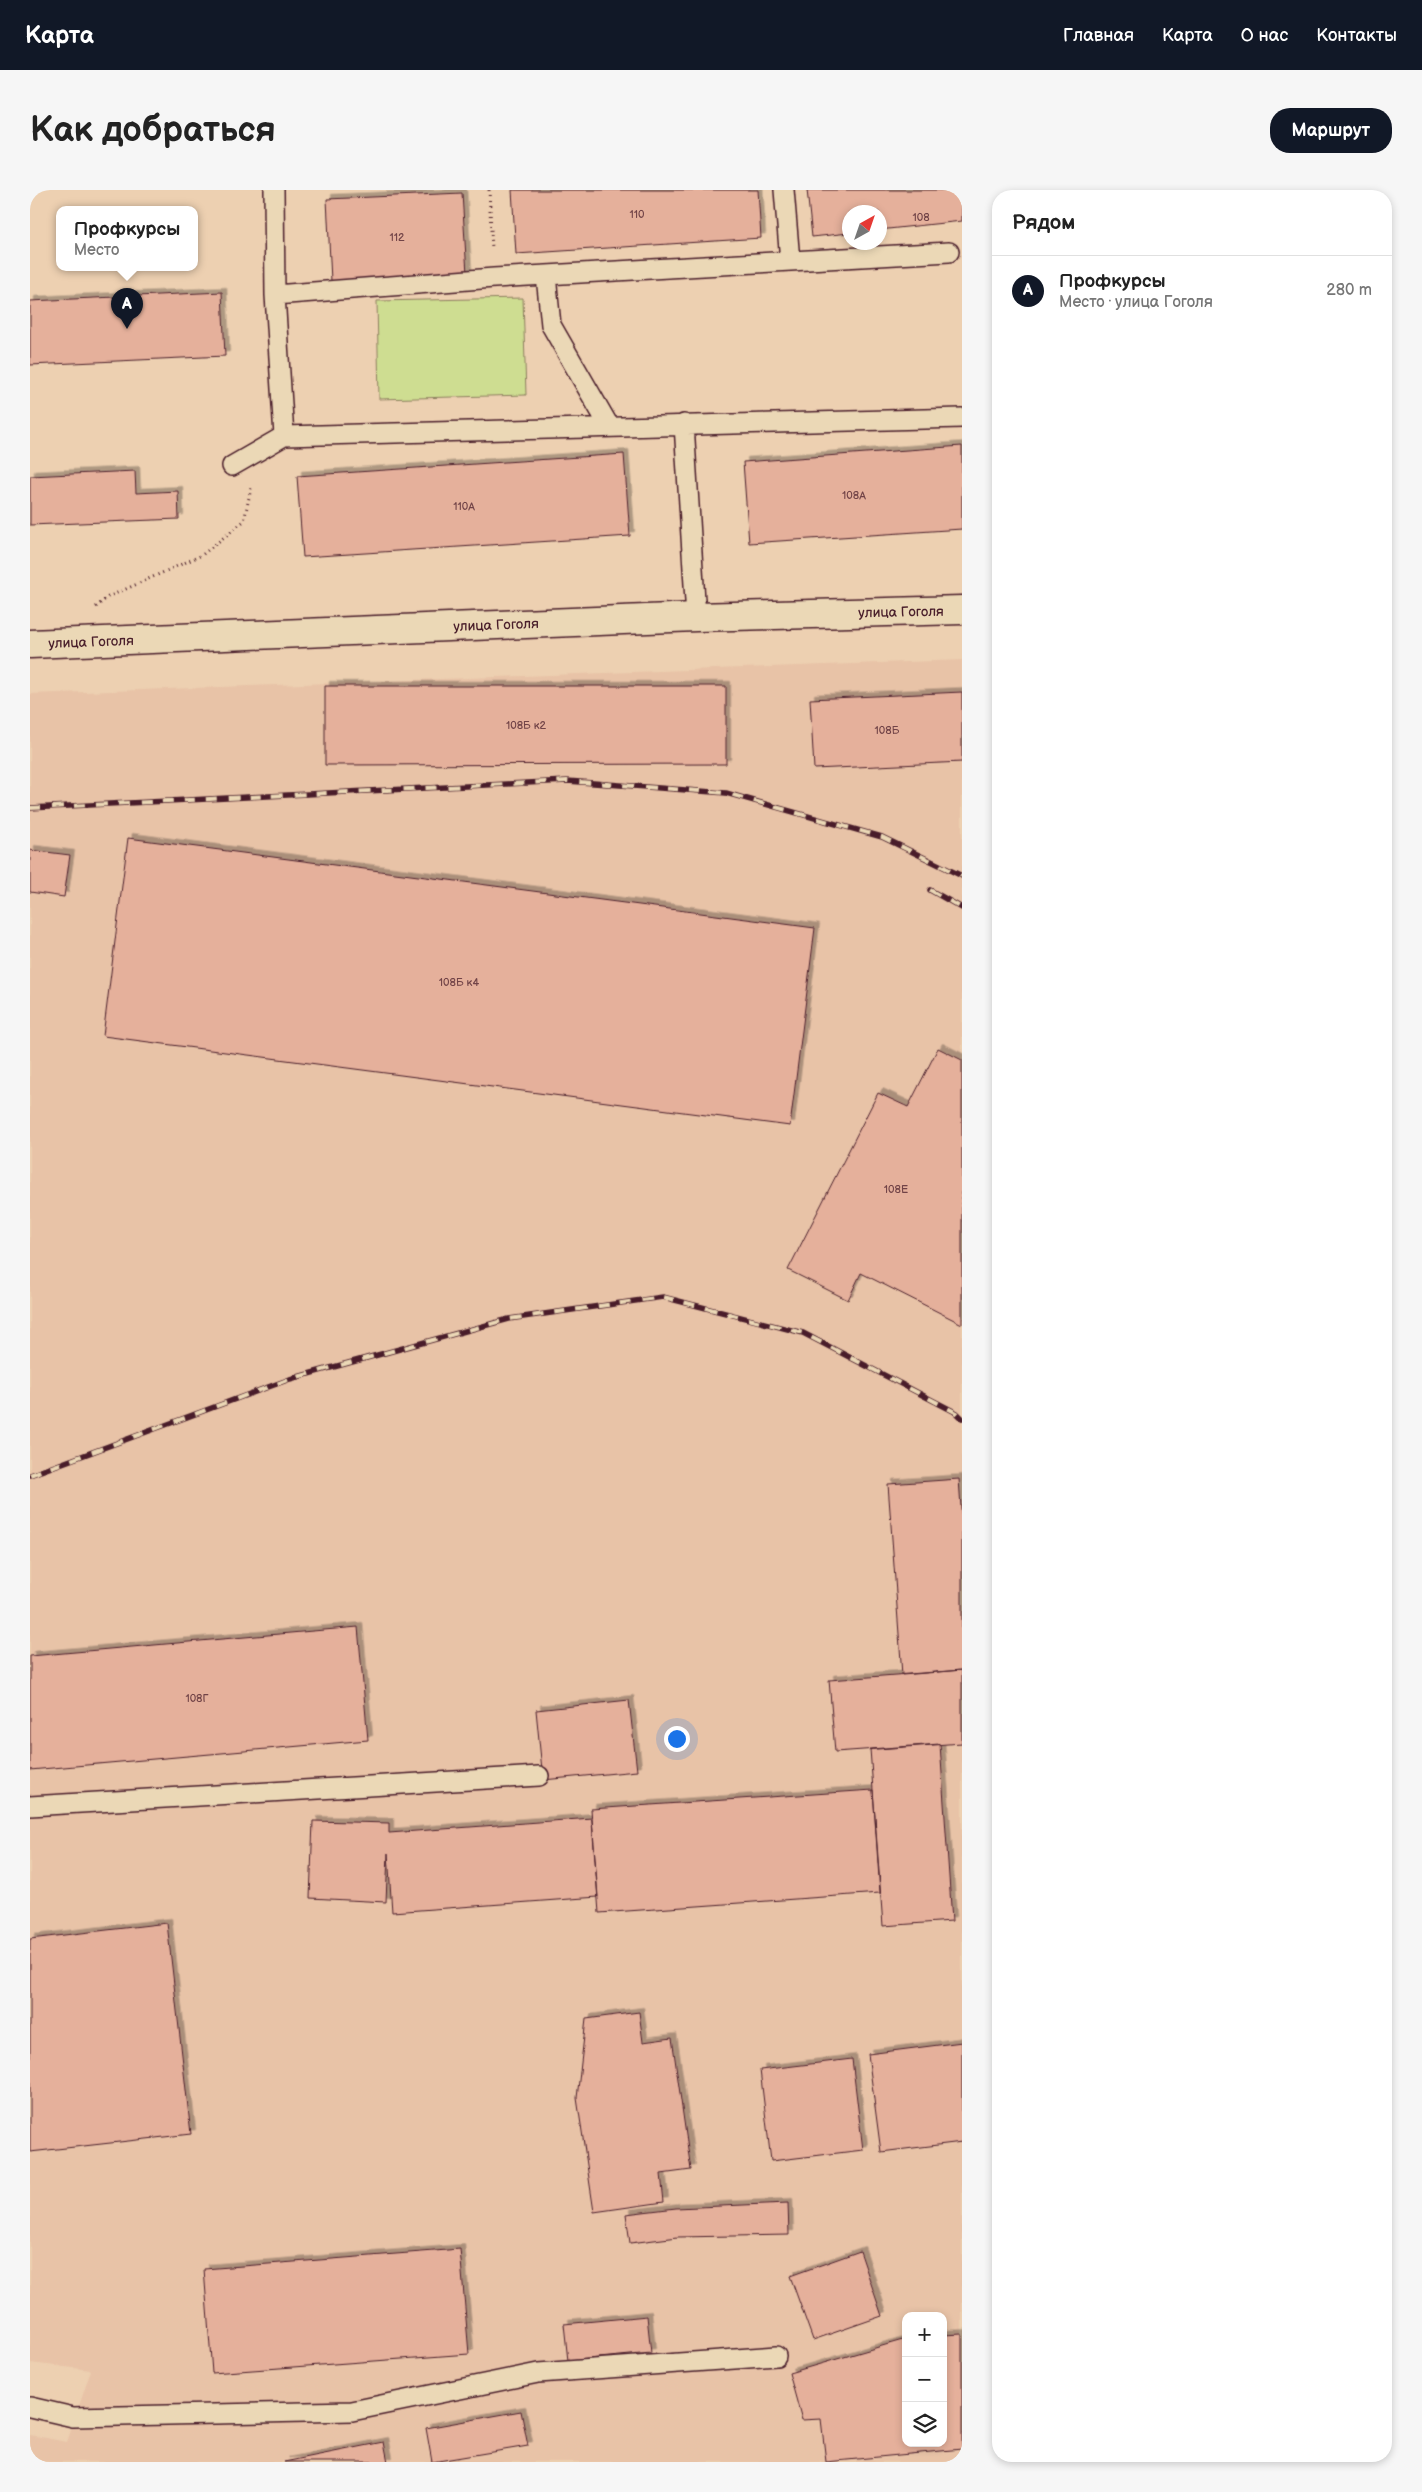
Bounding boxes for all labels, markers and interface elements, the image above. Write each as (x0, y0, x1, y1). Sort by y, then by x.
text: Карта (25, 21, 94, 50)
text: Главная (1063, 25, 1134, 46)
text: Карта (1162, 25, 1213, 46)
text: О нас (1241, 25, 1288, 46)
text: Контакты (1316, 25, 1397, 46)
button: Маршрут (1270, 108, 1392, 153)
text: Как добраться (30, 109, 276, 152)
north arrow (842, 205, 887, 250)
popup (56, 206, 198, 271)
house number: 110 (630, 208, 645, 221)
text: Рядом (1012, 210, 1075, 235)
house number: 108 (912, 211, 930, 224)
text: Профкурсы (74, 218, 180, 241)
house number: 112 (389, 231, 405, 244)
text: Место (74, 241, 119, 260)
text: Профкурсы (1059, 270, 1166, 293)
text: A (1023, 281, 1033, 300)
text: 280 m (1326, 281, 1372, 300)
pin: A (111, 288, 143, 329)
text: Место · улица Гоголя (1059, 293, 1213, 312)
house number: 108А (842, 489, 866, 502)
house number: 110А (453, 500, 475, 513)
street label: улица Гоголя (858, 603, 944, 621)
street label: улица Гоголя (453, 615, 539, 635)
street label: улица Гоголя (48, 632, 134, 652)
house number: 108Б к2 (506, 719, 547, 732)
house number: 108Б (875, 724, 900, 737)
house number: 108Б к4 (439, 976, 479, 989)
house number: 108Е (884, 1183, 908, 1196)
house number: 108Г (185, 1692, 209, 1705)
your location (664, 1726, 690, 1752)
map controls (902, 2312, 947, 2447)
button: + (902, 2312, 947, 2357)
button: − (902, 2357, 947, 2402)
button: layers (902, 2402, 947, 2447)

